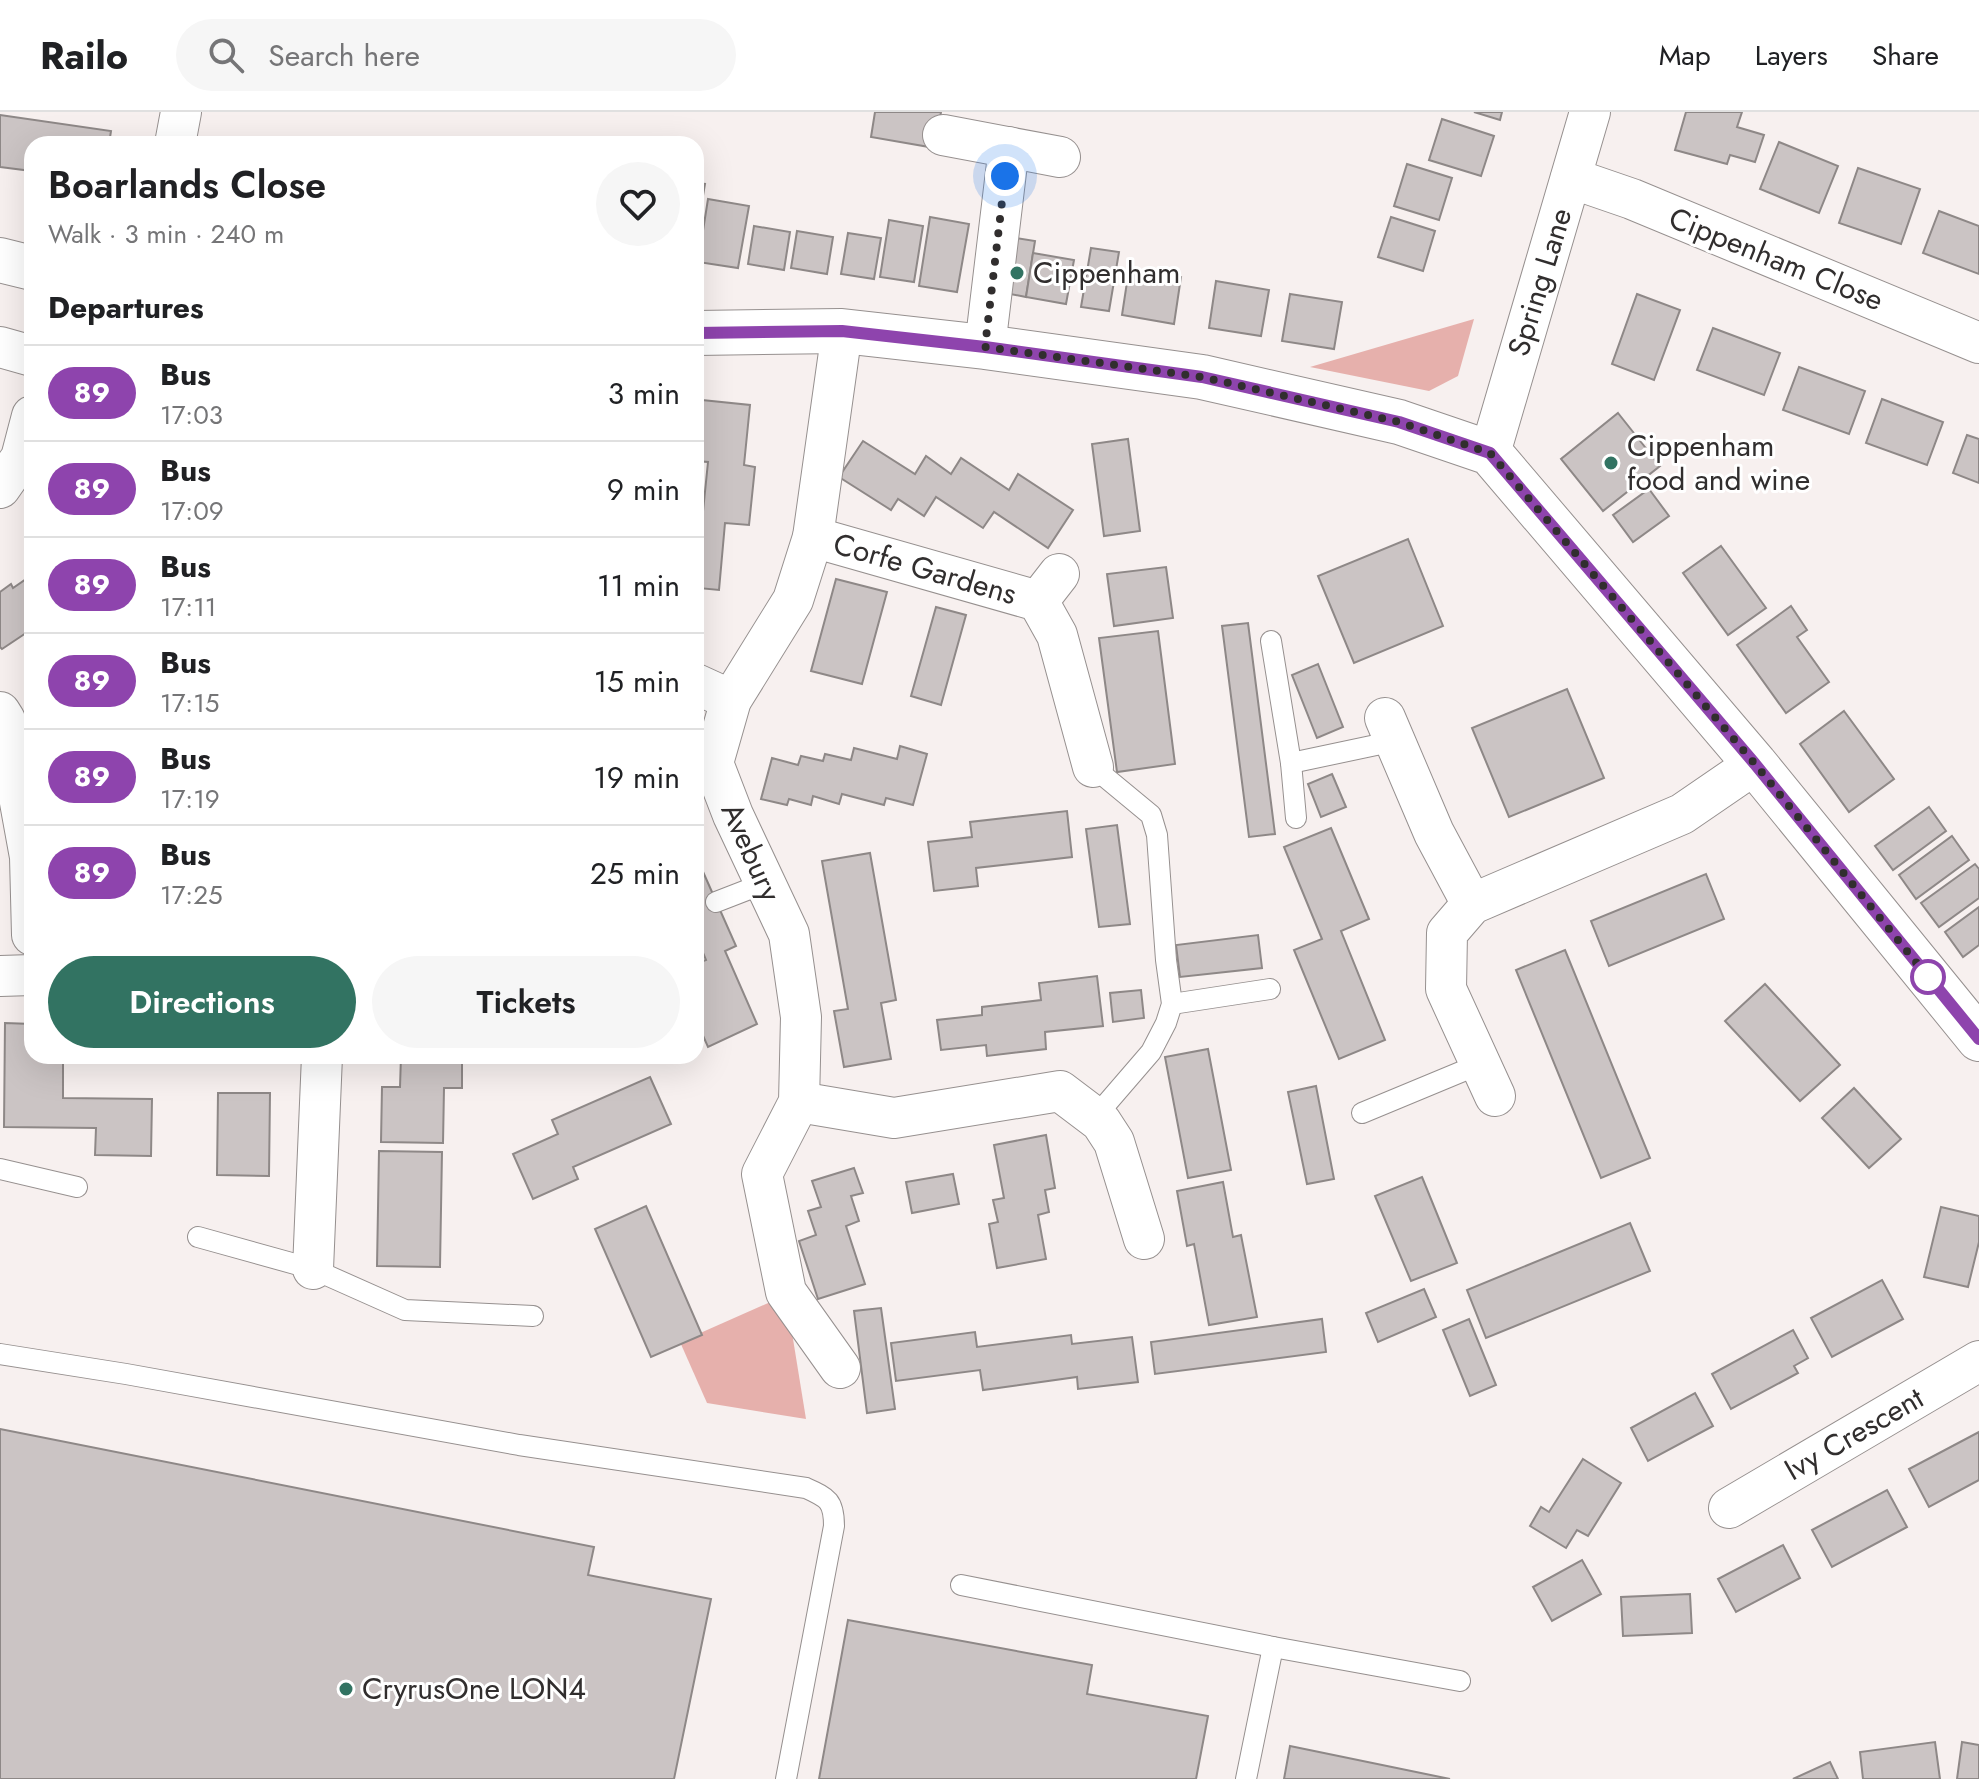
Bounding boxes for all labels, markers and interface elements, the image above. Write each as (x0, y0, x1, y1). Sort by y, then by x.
search box (176, 19, 736, 91)
text: Railo (40, 28, 128, 83)
icon: search (204, 33, 248, 77)
text: Search here (268, 34, 420, 77)
text: Map (1659, 35, 1711, 76)
text: Layers (1755, 35, 1828, 76)
text: Share (1872, 35, 1939, 76)
your location (985, 156, 1025, 196)
text: Boarlands Close (48, 157, 326, 212)
button: heart (596, 162, 680, 246)
street label: Cippenham Close (1663, 196, 1890, 321)
street label: Spring Lane (1497, 203, 1582, 361)
text: Walk · 3 min · 240 m (48, 215, 284, 253)
place label: Cippenham (1033, 251, 1180, 294)
marker: Cippenham (1008, 264, 1026, 282)
text: Departures (48, 286, 204, 329)
text: Bus (160, 353, 211, 396)
text: 89 (74, 372, 110, 413)
text: 3 min (608, 372, 680, 415)
text: 17:03 (160, 396, 223, 434)
place label: Cippenham food and wine (1627, 424, 1810, 501)
text: Bus (160, 449, 211, 492)
marker: Cippenham food and wine (1602, 454, 1620, 472)
text: 89 (74, 468, 110, 509)
text: 9 min (607, 468, 680, 511)
text: 17:09 (160, 492, 224, 530)
street label: Corfe Gardens (829, 522, 1022, 615)
text: Bus (160, 545, 211, 588)
text: 89 (74, 564, 110, 605)
text: 11 min (597, 564, 680, 607)
text: 17:11 (160, 588, 217, 626)
text: Bus (160, 641, 211, 684)
text: 89 (74, 660, 110, 701)
text: 15 min (594, 660, 680, 703)
text: 17:15 (160, 684, 220, 722)
text: Bus (160, 737, 211, 780)
text: 89 (74, 756, 110, 797)
text: 19 min (593, 756, 680, 799)
text: 17:19 (160, 780, 220, 818)
street label: Avebury (711, 796, 793, 909)
text: Bus (160, 833, 211, 876)
text: 89 (74, 852, 110, 893)
text: 25 min (590, 852, 680, 895)
text: 17:25 (160, 876, 223, 914)
button: Directions (48, 956, 356, 1048)
button: Tickets (372, 956, 680, 1048)
unlabelled marker (1911, 960, 1945, 994)
street label: Ivy Crescent (1776, 1376, 1932, 1491)
place label: CryrusOne LON4 (362, 1667, 586, 1710)
marker: CryrusOne LON4 (337, 1680, 355, 1698)

